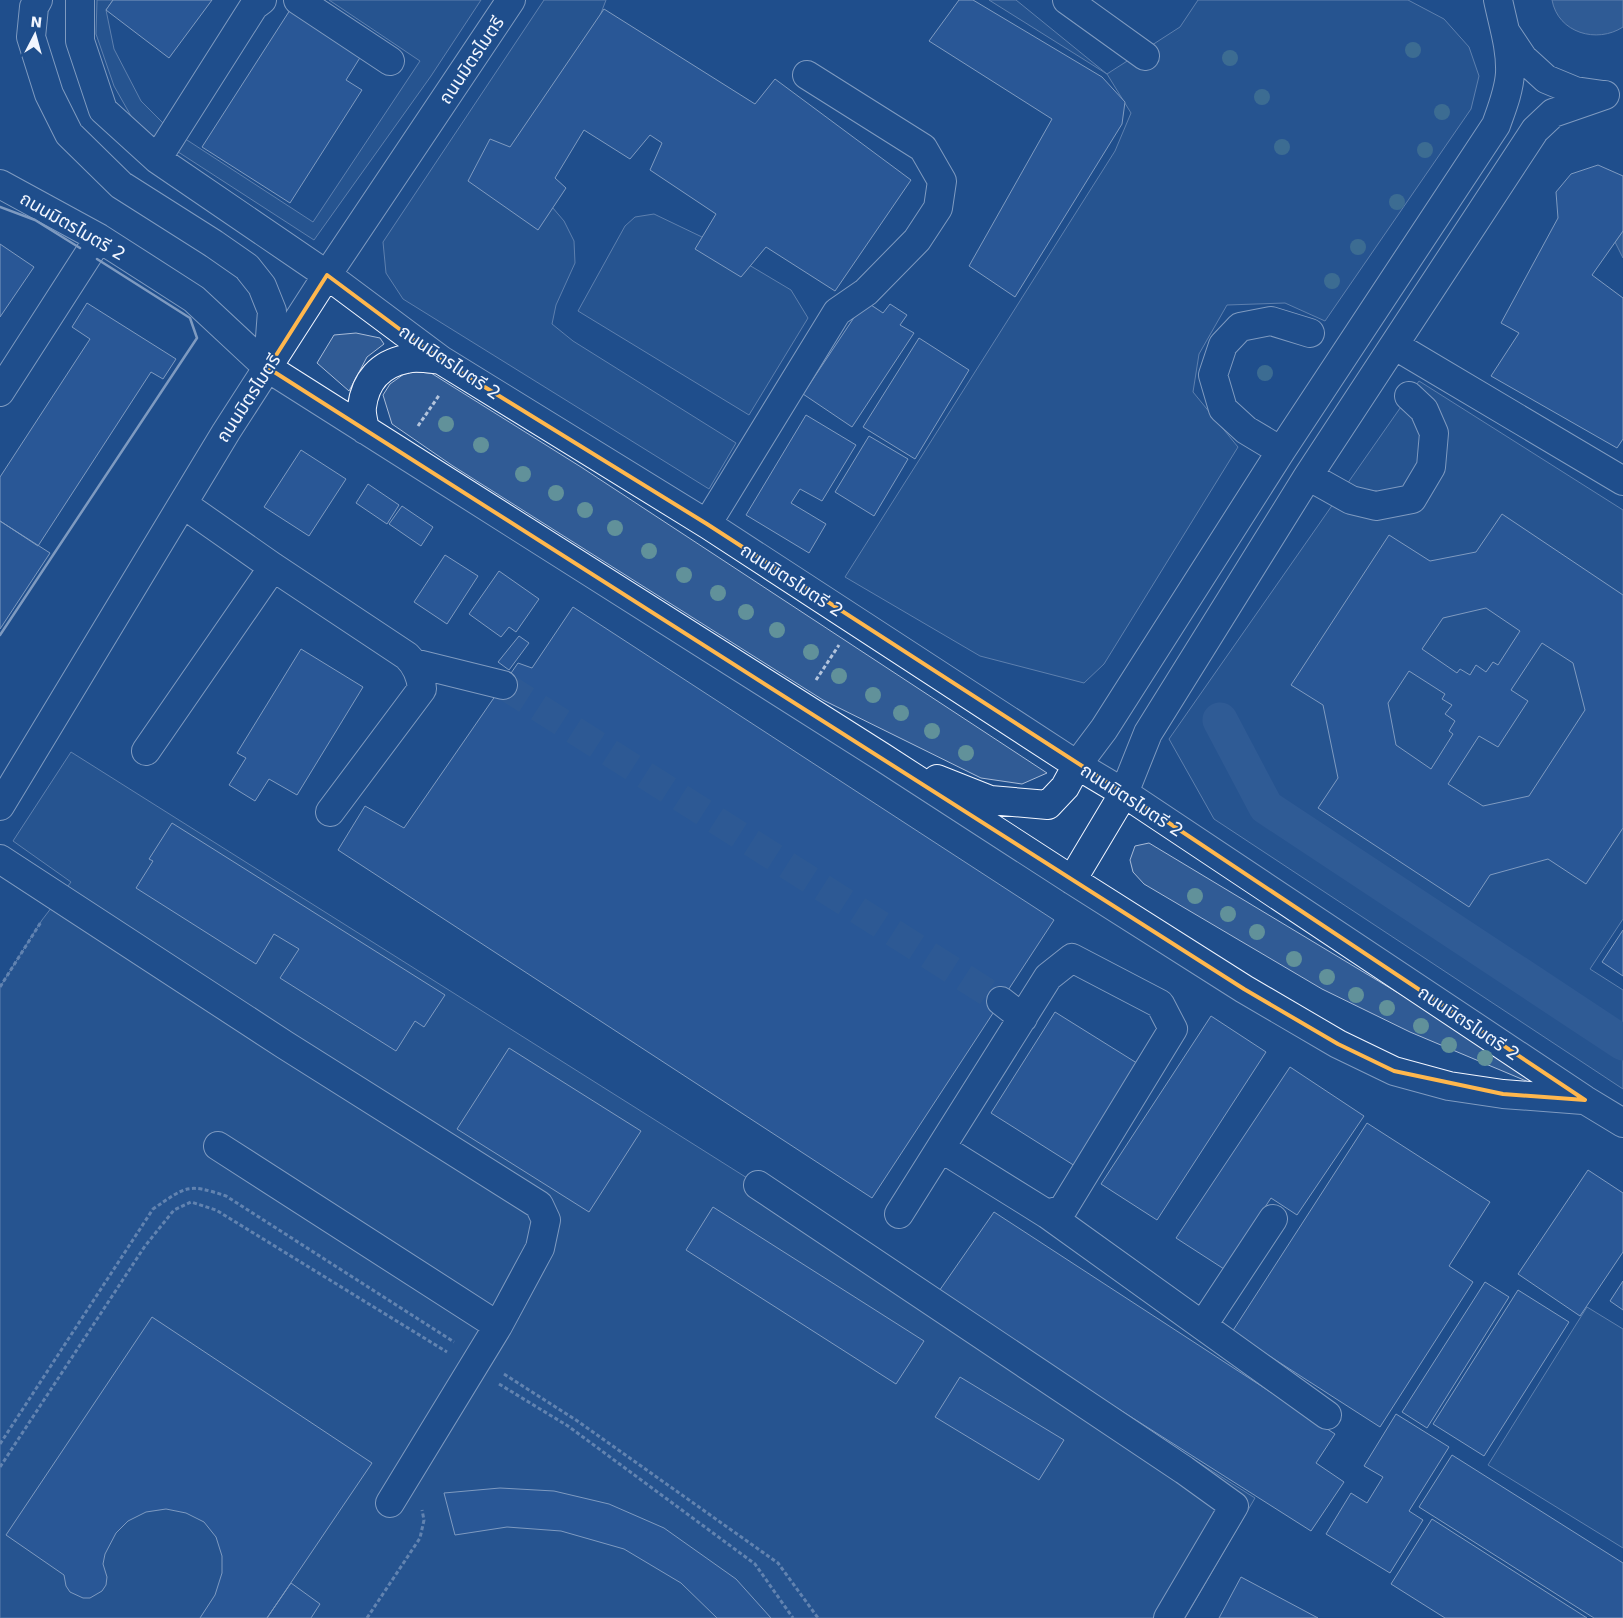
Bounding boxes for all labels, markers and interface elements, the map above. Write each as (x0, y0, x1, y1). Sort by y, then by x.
north arrow (10, 10, 60, 60)
street label: ถนนมิตรไมตรี (434, 12, 508, 108)
text: N (30, 14, 43, 31)
street label: ถนนมิตรไมตรี 2 (17, 187, 129, 265)
street label: ถนนมิตรไมตรี 2 (395, 320, 505, 404)
street label: ถนนมิตรไมตรี (212, 350, 284, 446)
street label: ถนนมิตรไมตรี 2 (737, 539, 847, 621)
street label: ถนนมิตรไมตรี 2 (1077, 759, 1187, 841)
street label: ถนนมิตรไมตรี 2 (1414, 981, 1524, 1065)

